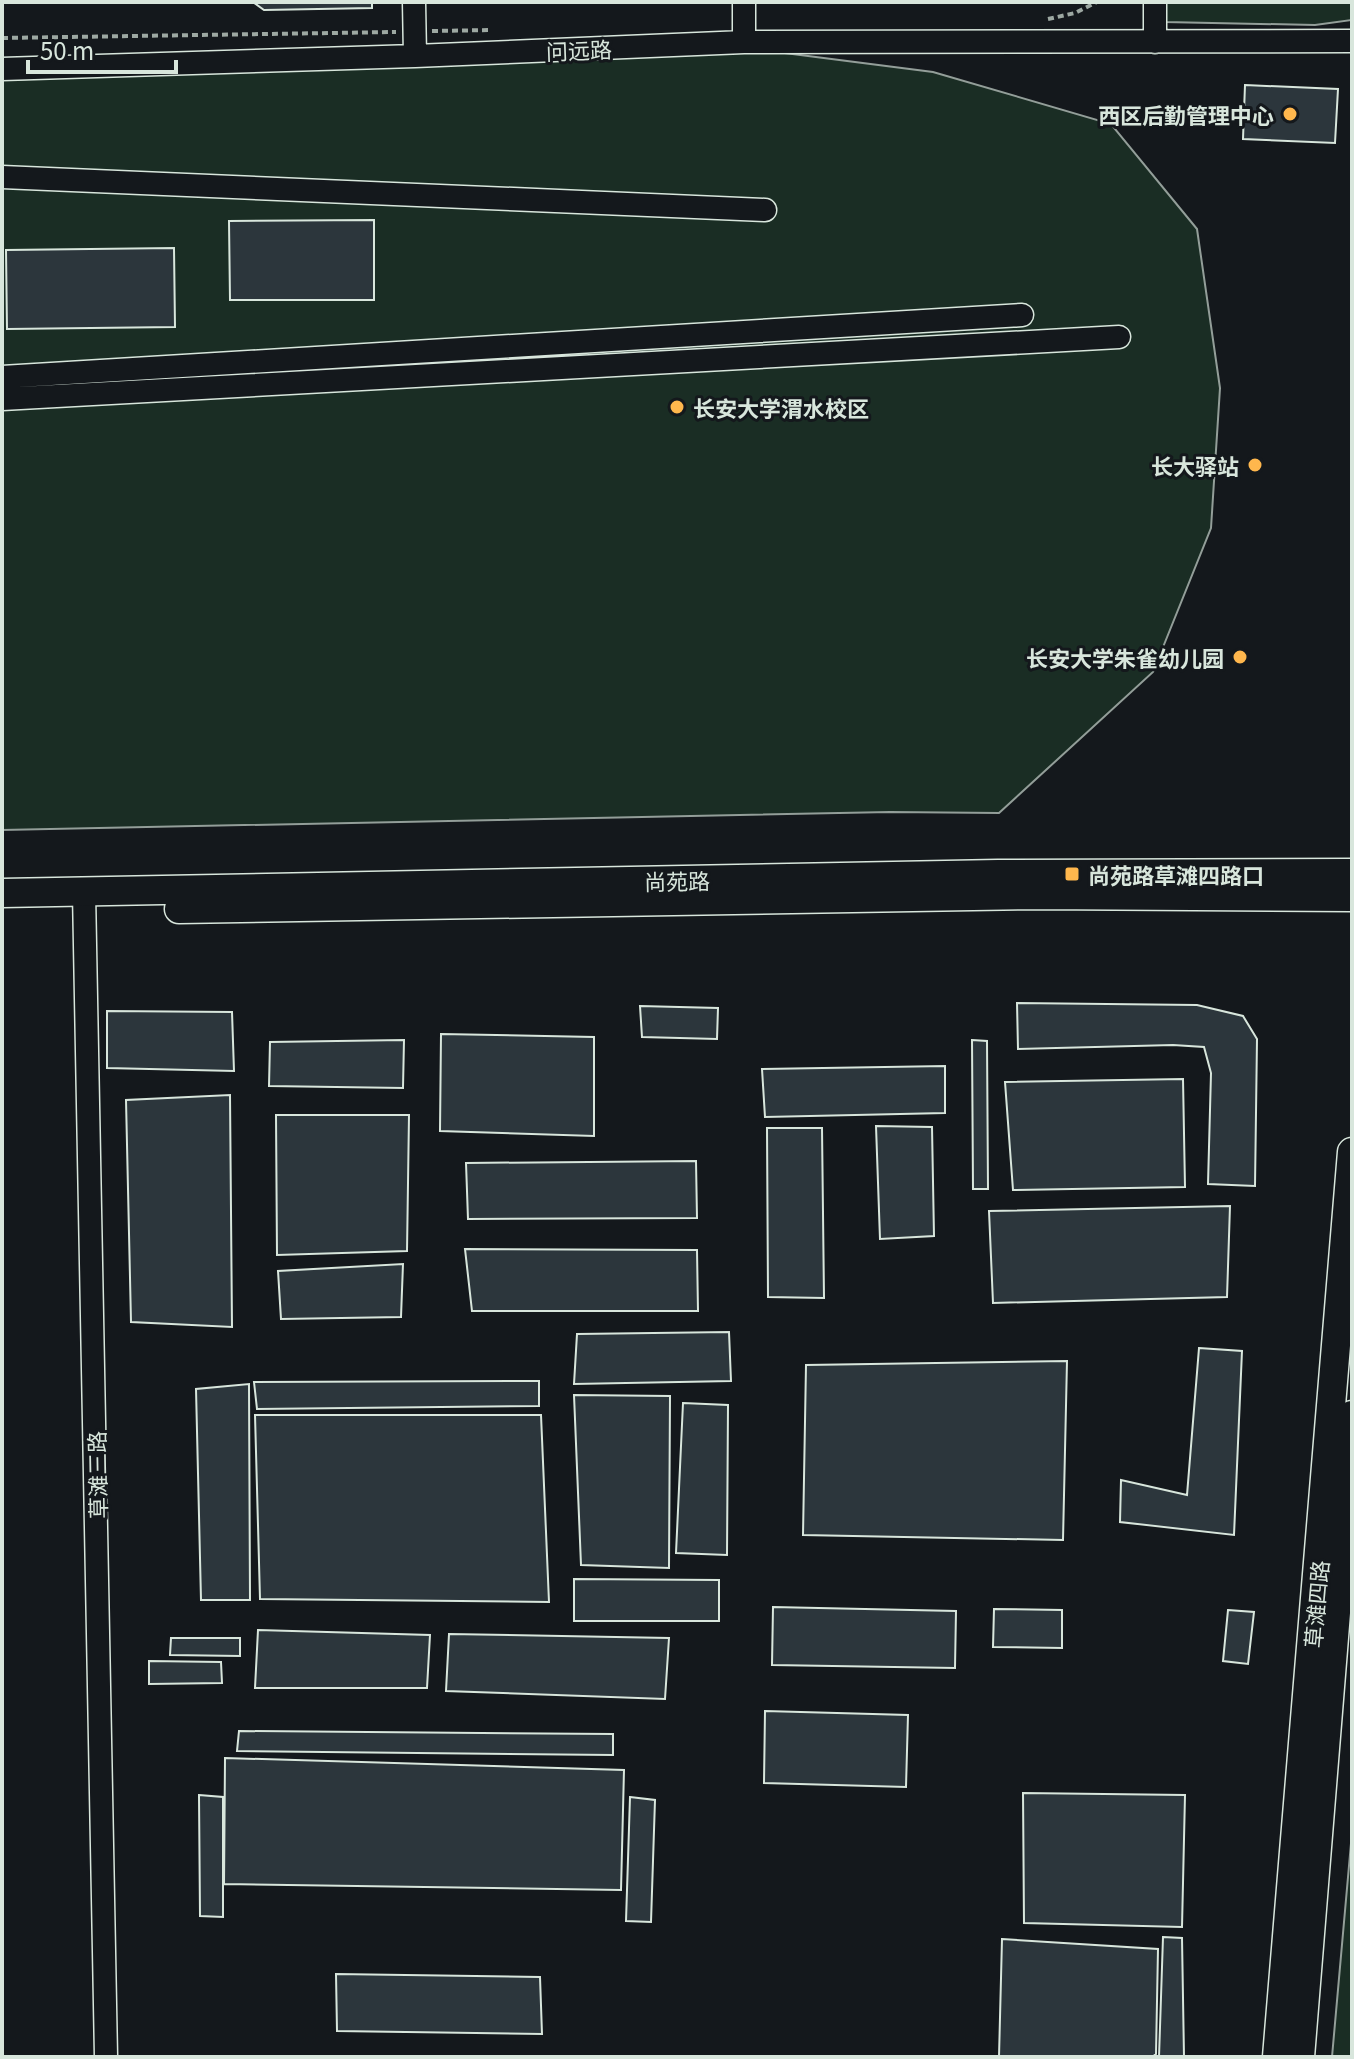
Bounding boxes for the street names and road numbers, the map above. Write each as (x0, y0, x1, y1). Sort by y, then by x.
street label: 问远路 (545, 32, 613, 66)
street label: 尚苑路 (644, 863, 710, 897)
street label: 草滩三路 (79, 1431, 113, 1519)
street label: 草滩四路 (1295, 1559, 1335, 1649)

